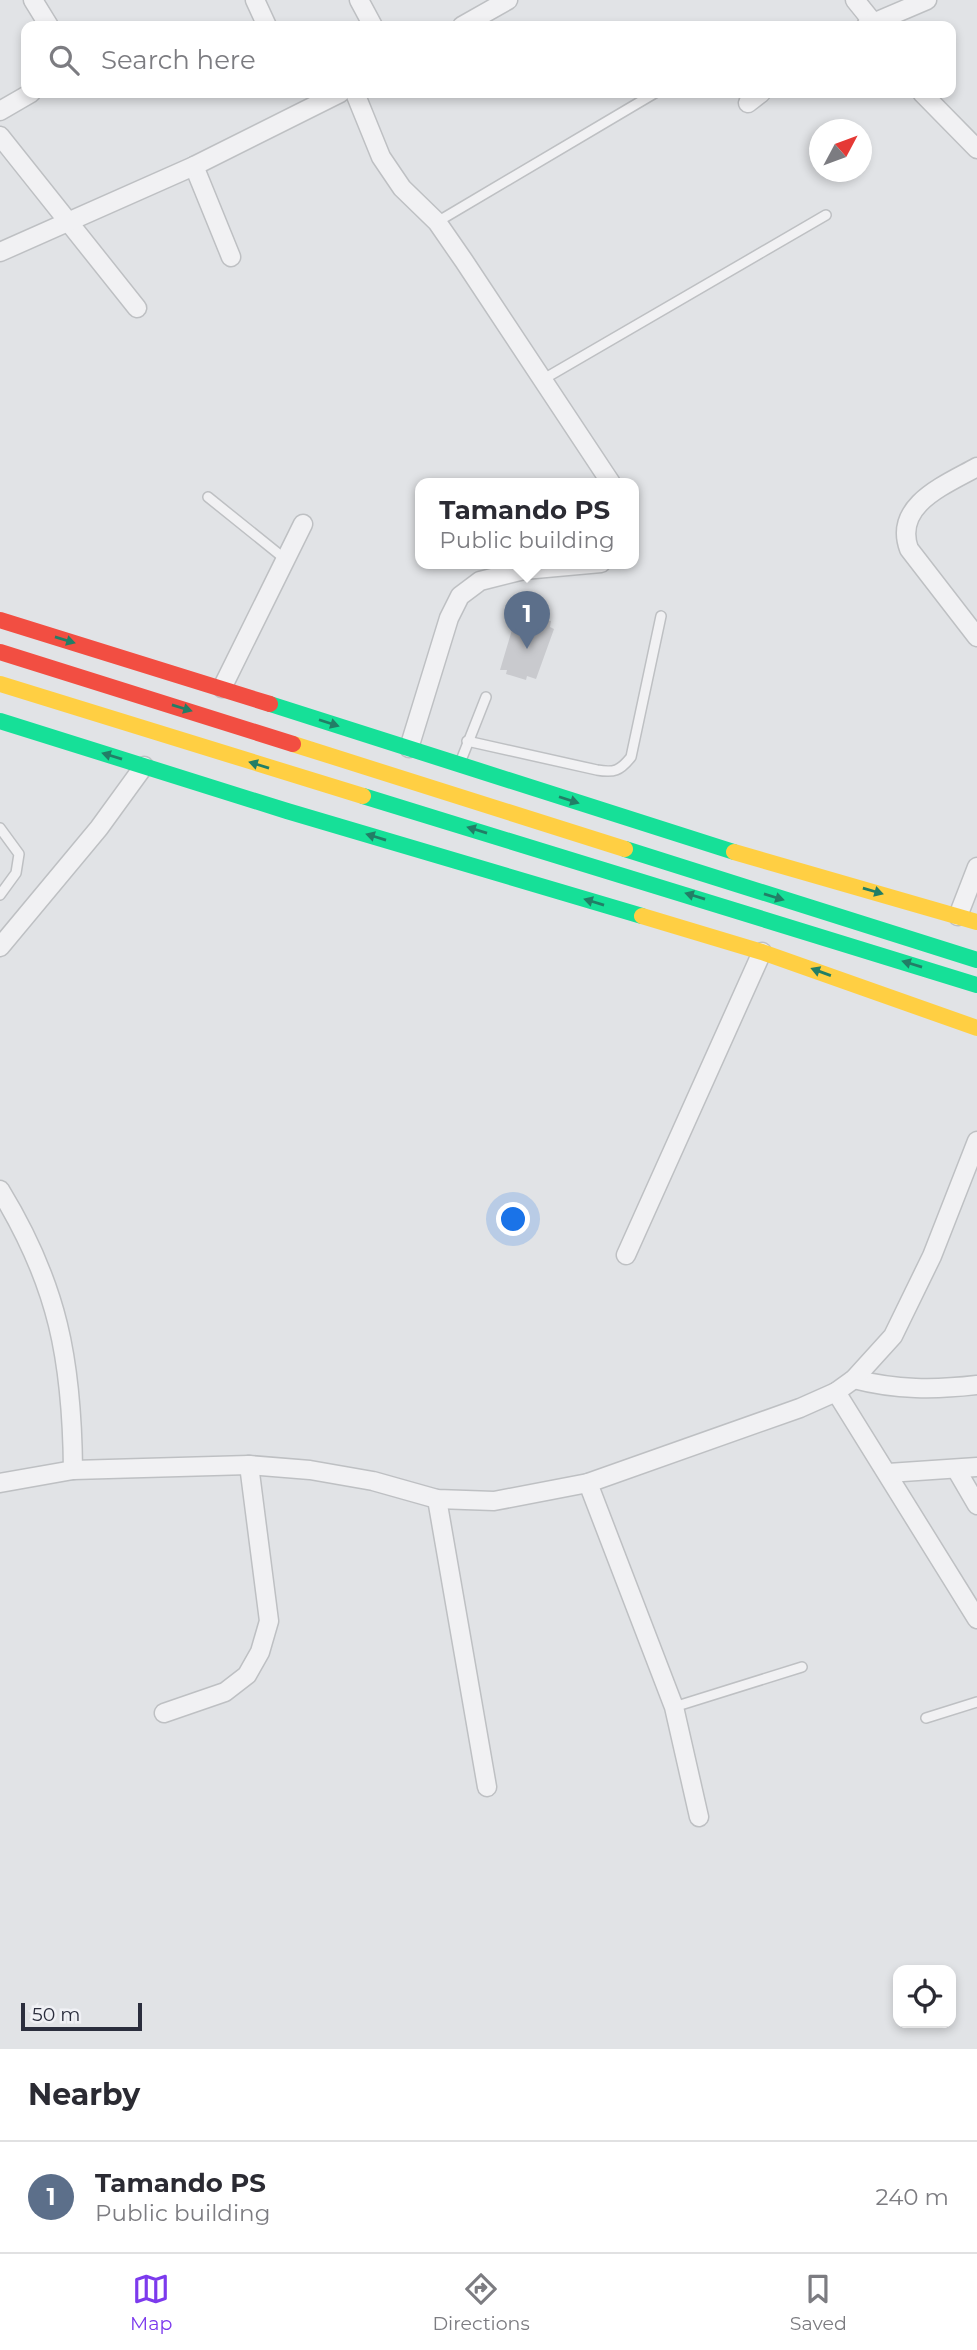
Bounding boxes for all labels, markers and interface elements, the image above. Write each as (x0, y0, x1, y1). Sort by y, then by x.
search box (21, 21, 956, 98)
icon: search (45, 41, 83, 79)
text: Search here (101, 44, 256, 76)
north arrow (809, 119, 872, 182)
popup (415, 478, 639, 569)
text: Tamando PS (439, 494, 610, 526)
text: Public building (439, 526, 615, 554)
pin: 1 (504, 591, 550, 649)
one-way arrow (55, 636, 76, 646)
one-way arrow (172, 703, 193, 714)
one-way arrow (319, 718, 340, 729)
one-way arrow (101, 750, 122, 761)
one-way arrow (249, 759, 270, 769)
one-way arrow (559, 796, 580, 806)
one-way arrow (466, 824, 487, 834)
one-way arrow (365, 832, 386, 842)
one-way arrow (863, 886, 884, 896)
one-way arrow (684, 890, 705, 901)
one-way arrow (764, 892, 785, 902)
one-way arrow (583, 897, 604, 907)
one-way arrow (901, 959, 922, 969)
one-way arrow (810, 966, 831, 977)
your location (496, 1202, 530, 1236)
map controls (893, 1965, 956, 2028)
button: locate (893, 1965, 956, 2028)
scale bar (21, 2000, 142, 2032)
text: 50 m (32, 2003, 80, 2026)
text: Nearby (28, 2076, 140, 2113)
text: Tamando PS (95, 2167, 266, 2199)
text: 1 (46, 2183, 56, 2211)
text: 240 m (876, 2183, 949, 2211)
text: Public building (95, 2199, 270, 2227)
tab: Map (130, 2270, 172, 2335)
tab: Directions (432, 2270, 530, 2335)
tab: Saved (790, 2270, 847, 2335)

